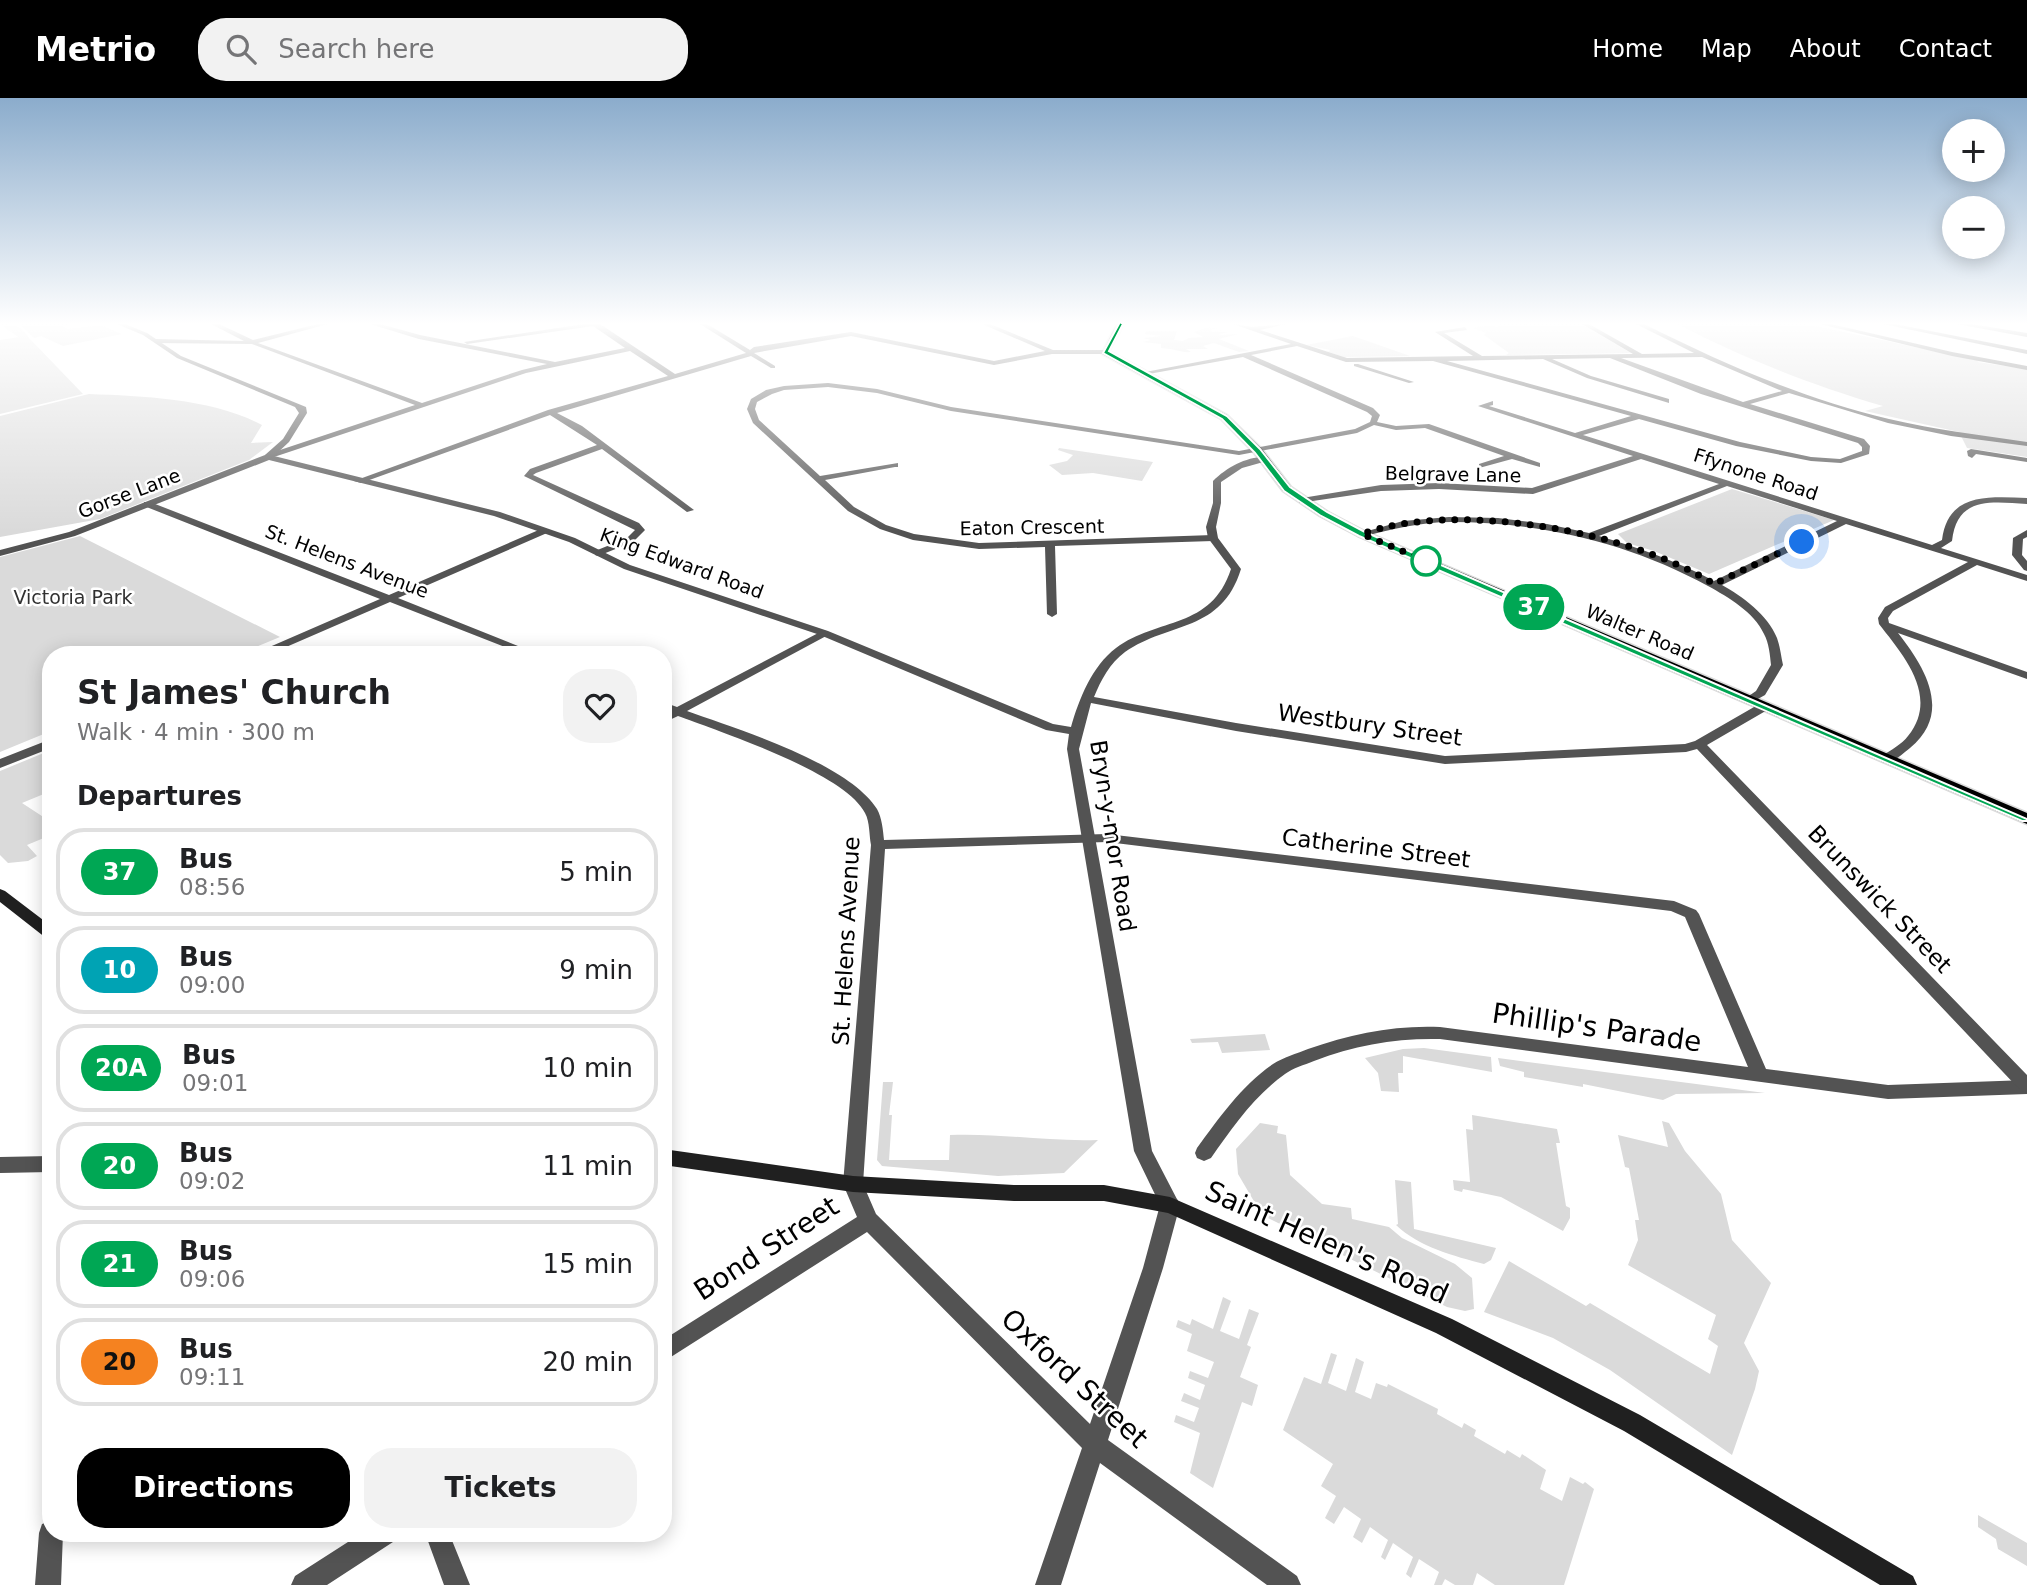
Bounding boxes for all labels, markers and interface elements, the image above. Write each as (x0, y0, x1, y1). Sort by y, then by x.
search box (198, 18, 688, 81)
text: Metrio (35, 30, 156, 69)
icon: search (222, 30, 260, 68)
text: Search here (278, 34, 434, 64)
text: Home (1592, 35, 1663, 63)
text: Map (1701, 35, 1752, 63)
text: About (1790, 35, 1861, 63)
text: Contact (1899, 35, 1992, 63)
map controls (1942, 119, 2005, 259)
button: + (1942, 119, 2005, 182)
button: − (1942, 196, 2005, 259)
street label: Ffynone Road (1691, 444, 1821, 504)
street label: Belgrave Lane (1385, 462, 1521, 486)
street label: Gorse Lane (75, 463, 183, 523)
street label: Eaton Crescent (959, 515, 1105, 539)
street label: St. Helens Avenue (262, 520, 432, 602)
street label: King Edward Road (597, 523, 767, 603)
your location (1784, 524, 1819, 559)
unlabelled marker (1411, 546, 1441, 576)
line badge: 37 (1502, 584, 1566, 630)
park label: Victoria Park (13, 586, 133, 608)
text: 37 (1517, 593, 1551, 621)
street label: Walter Road (1583, 599, 1697, 665)
button: heart (563, 669, 637, 743)
text: St James' Church (77, 673, 391, 712)
street label: Westbury Street (1276, 699, 1464, 751)
text: Walk · 4 min · 300 m (77, 719, 315, 745)
street label: Bryn-y-mor Road (1085, 738, 1141, 934)
text: Departures (77, 781, 242, 811)
street label: Brunswick Street (1803, 820, 1957, 978)
street label: Catherine Street (1280, 824, 1472, 872)
street label: St. Helens Avenue (828, 836, 864, 1046)
text: Bus (179, 844, 233, 874)
text: 5 min (559, 857, 633, 887)
text: 37 (103, 858, 136, 886)
text: 08:56 (179, 874, 245, 900)
text: Bus (179, 942, 233, 972)
text: 9 min (559, 955, 633, 985)
text: 10 (103, 956, 136, 984)
text: 09:00 (179, 972, 245, 998)
street label: Phillip's Parade (1490, 996, 1704, 1059)
text: Bus (182, 1040, 236, 1070)
text: 10 min (543, 1053, 633, 1083)
text: 20A (95, 1054, 147, 1082)
text: 09:01 (182, 1070, 248, 1096)
text: Bus (179, 1138, 233, 1168)
text: 11 min (543, 1151, 633, 1181)
text: 20 (103, 1152, 136, 1180)
text: 09:02 (179, 1168, 245, 1194)
street label: Saint Helen's Road (1200, 1174, 1454, 1311)
street label: Bond Street (688, 1189, 845, 1307)
text: Bus (179, 1236, 233, 1266)
text: 15 min (543, 1249, 633, 1279)
text: 21 (103, 1250, 136, 1278)
text: 09:06 (179, 1266, 245, 1292)
street label: Oxford Street (995, 1302, 1155, 1455)
text: Bus (179, 1334, 233, 1364)
text: 20 min (543, 1347, 633, 1377)
text: 20 (103, 1348, 136, 1376)
text: 09:11 (179, 1364, 245, 1390)
button: Directions (77, 1448, 350, 1528)
button: Tickets (364, 1448, 637, 1528)

